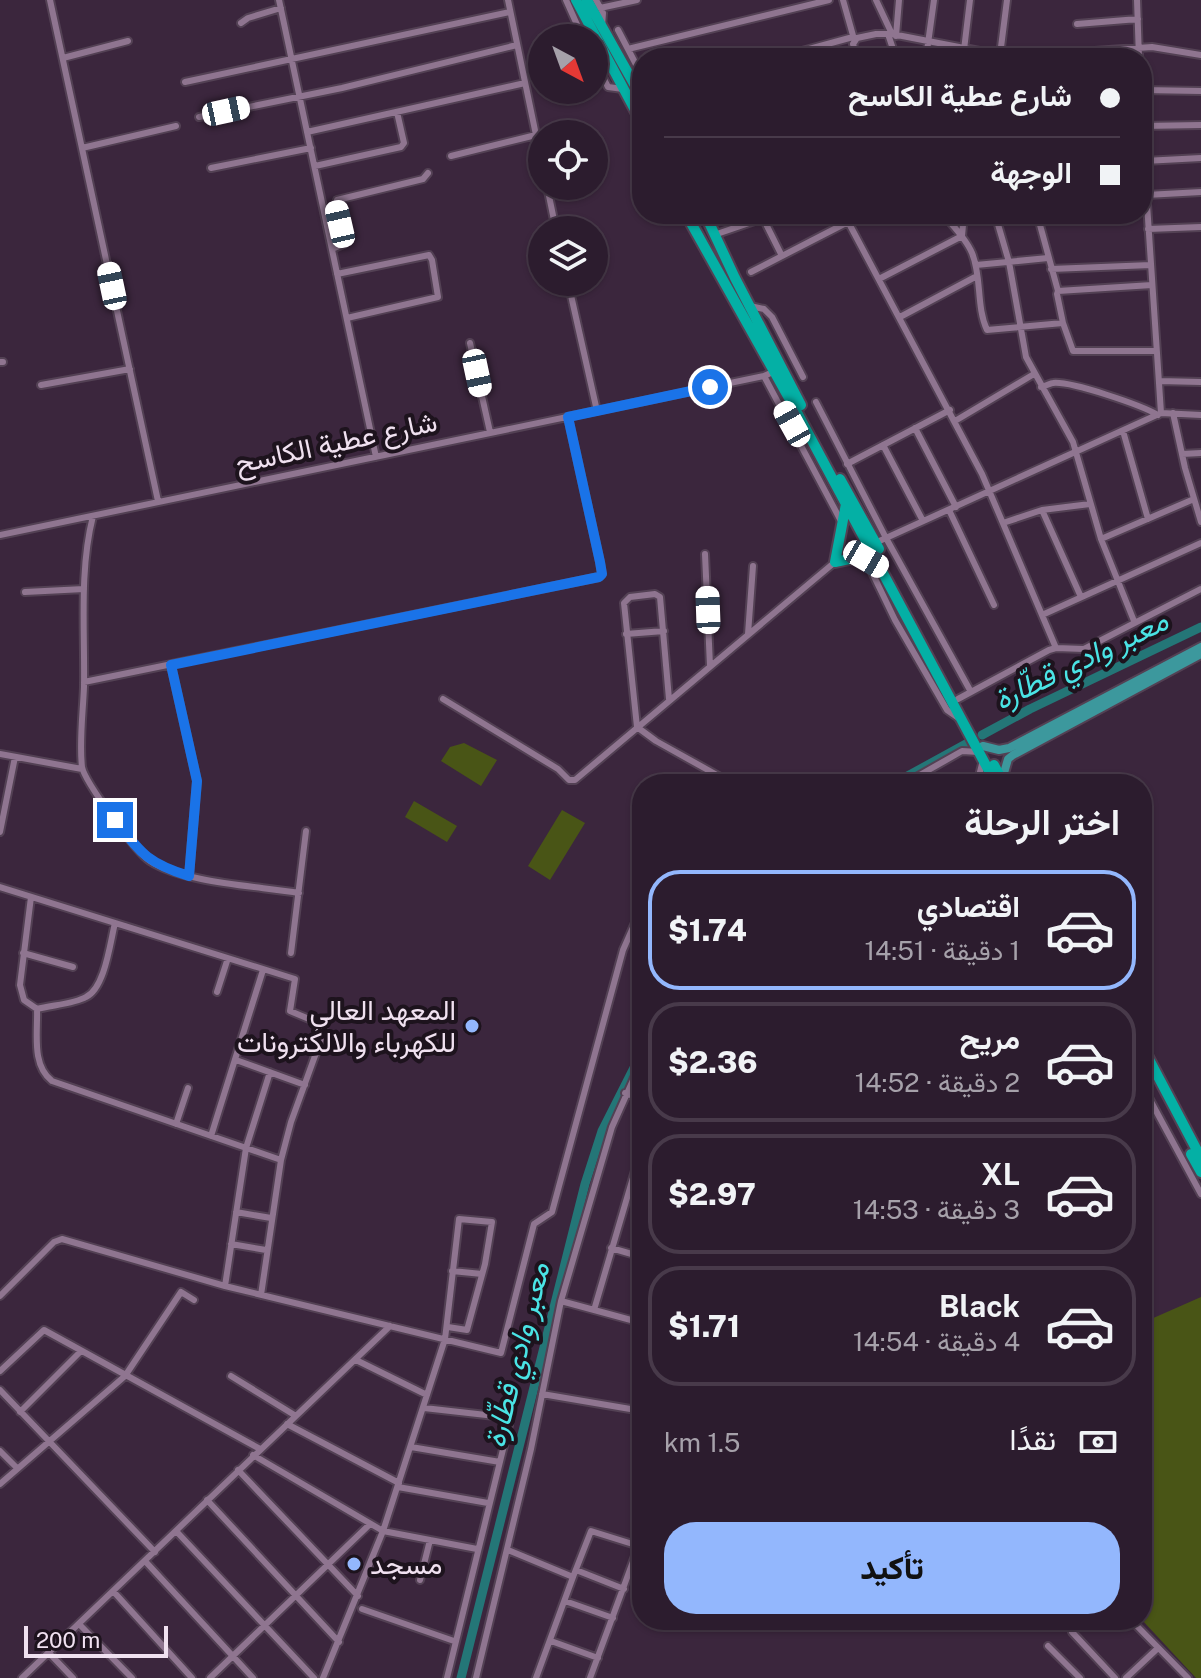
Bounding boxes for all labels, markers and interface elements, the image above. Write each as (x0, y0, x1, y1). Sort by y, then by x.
north arrow (528, 24, 608, 104)
map controls (528, 24, 608, 296)
text: شارع عطية الكاسح (848, 77, 1072, 113)
car (200, 94, 252, 128)
button: locate (528, 120, 608, 200)
text: الوجهة (990, 154, 1072, 190)
car (323, 198, 357, 250)
button: layers (528, 216, 608, 296)
car (95, 260, 129, 312)
car (460, 347, 494, 399)
route start (692, 369, 728, 405)
car (770, 397, 814, 451)
street label: شارع عطية الكاسح (232, 404, 441, 483)
car (839, 537, 893, 581)
car (695, 586, 721, 634)
water label: معبر وادي قطّارة (988, 601, 1177, 723)
text: اختر الرحلة (964, 801, 1120, 843)
route end (97, 802, 133, 838)
text: اقتصادي (917, 888, 1020, 924)
icon: car (1044, 894, 1116, 966)
text: $1.74 (668, 912, 747, 948)
text: 1 دقيقة · 14:51 (864, 935, 1020, 966)
place label: المعهد العالي للكهرباء والالكترونات (237, 993, 456, 1060)
marker: المعهد العالي للكهرباء والالكترونات (463, 1017, 481, 1035)
text: مريح (960, 1020, 1020, 1056)
icon: car (1044, 1026, 1116, 1098)
text: $2.36 (668, 1044, 758, 1080)
text: 2 دقيقة · 14:52 (855, 1067, 1020, 1098)
text: XL (981, 1156, 1020, 1192)
icon: car (1044, 1158, 1116, 1230)
text: $2.97 (668, 1176, 756, 1212)
text: 3 دقيقة · 14:53 (853, 1194, 1020, 1225)
water label: معبر وادي قطّارة (476, 1258, 563, 1453)
text: Black (939, 1288, 1020, 1324)
icon: car (1044, 1290, 1116, 1362)
text: $1.71 (668, 1308, 740, 1344)
text: 4 دقيقة · 14:54 (853, 1326, 1020, 1357)
icon: cash (1076, 1420, 1120, 1464)
text: نقدًا (1010, 1421, 1056, 1457)
text: 1.5 km (664, 1427, 741, 1458)
button: تأكيد (664, 1522, 1120, 1614)
place label: مسجد (370, 1547, 443, 1581)
marker: مسجد (345, 1555, 363, 1573)
scale bar (24, 1622, 168, 1658)
text: 200 m (36, 1627, 100, 1653)

